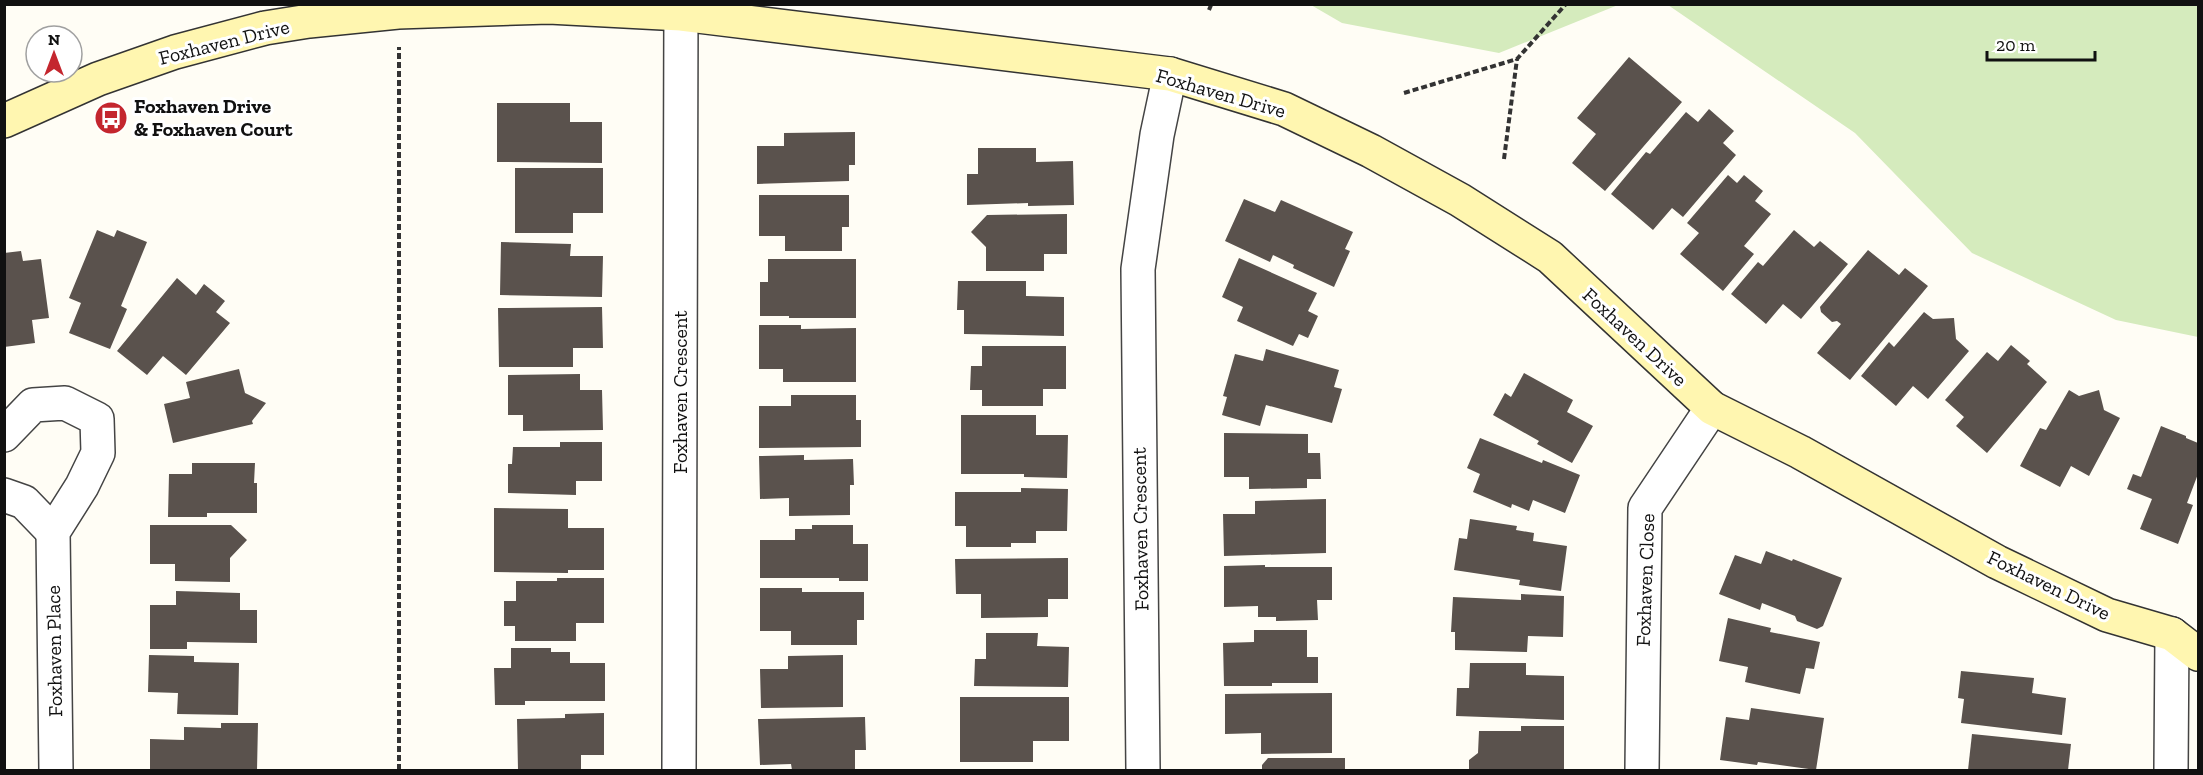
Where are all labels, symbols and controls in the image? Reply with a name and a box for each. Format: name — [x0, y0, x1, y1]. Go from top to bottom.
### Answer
street label: Foxhaven Drive — [156, 14, 292, 70]
north arrow — [24, 24, 84, 84]
scale bar — [1987, 24, 2095, 62]
text: N — [48, 30, 60, 49]
text: 20 m — [1996, 34, 2036, 56]
street label: Foxhaven Drive — [1153, 63, 1289, 123]
place label: Foxhaven Drive & Foxhaven Court — [134, 94, 293, 141]
bus stop icon: Foxhaven Drive & Foxhaven Court — [93, 100, 129, 136]
street label: Foxhaven Drive — [1578, 283, 1692, 391]
street label: Foxhaven Crescent — [668, 310, 692, 474]
street label: Foxhaven Crescent — [1127, 446, 1153, 611]
street label: Foxhaven Close — [1631, 513, 1659, 647]
street label: Foxhaven Drive — [1984, 545, 2114, 625]
street label: Foxhaven Place — [41, 585, 67, 717]

